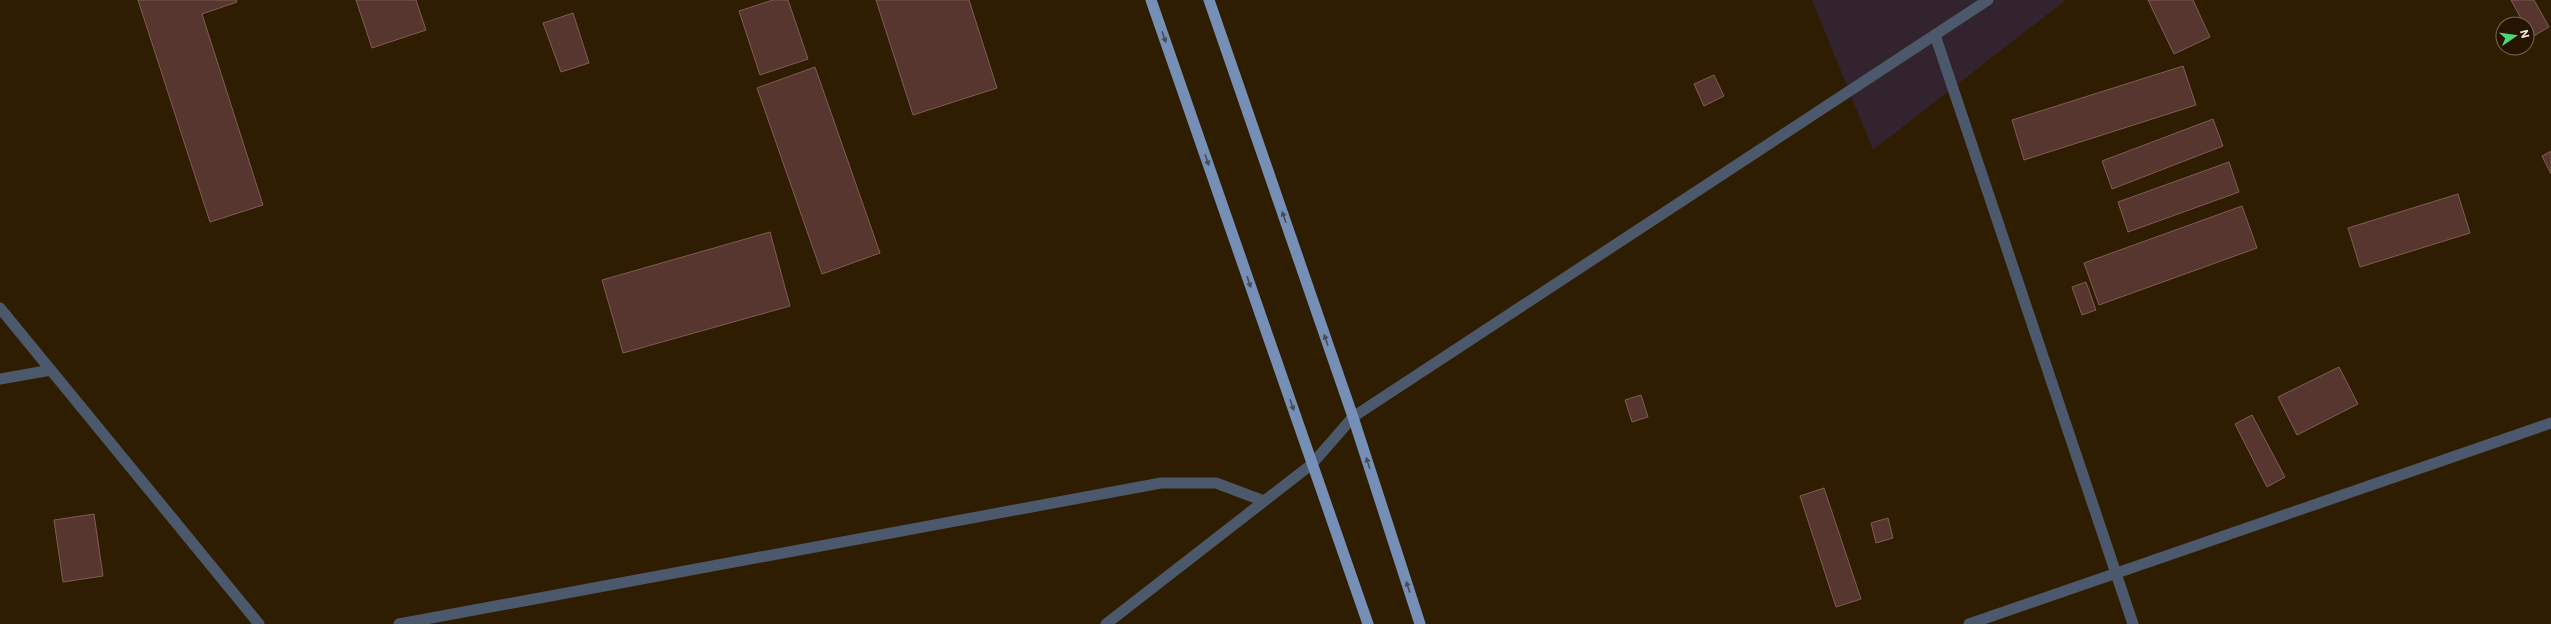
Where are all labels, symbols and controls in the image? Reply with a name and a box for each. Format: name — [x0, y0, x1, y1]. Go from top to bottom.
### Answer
north arrow — [2495, 16, 2535, 56]
text: N — [2518, 28, 2532, 39]
one-way arrow — [1161, 31, 1167, 43]
one-way arrow — [1204, 154, 1210, 166]
one-way arrow — [1280, 211, 1286, 223]
one-way arrow — [1247, 277, 1253, 289]
one-way arrow — [1323, 334, 1329, 346]
one-way arrow — [1289, 400, 1295, 412]
one-way arrow — [1364, 457, 1370, 469]
one-way arrow — [1404, 581, 1410, 593]

